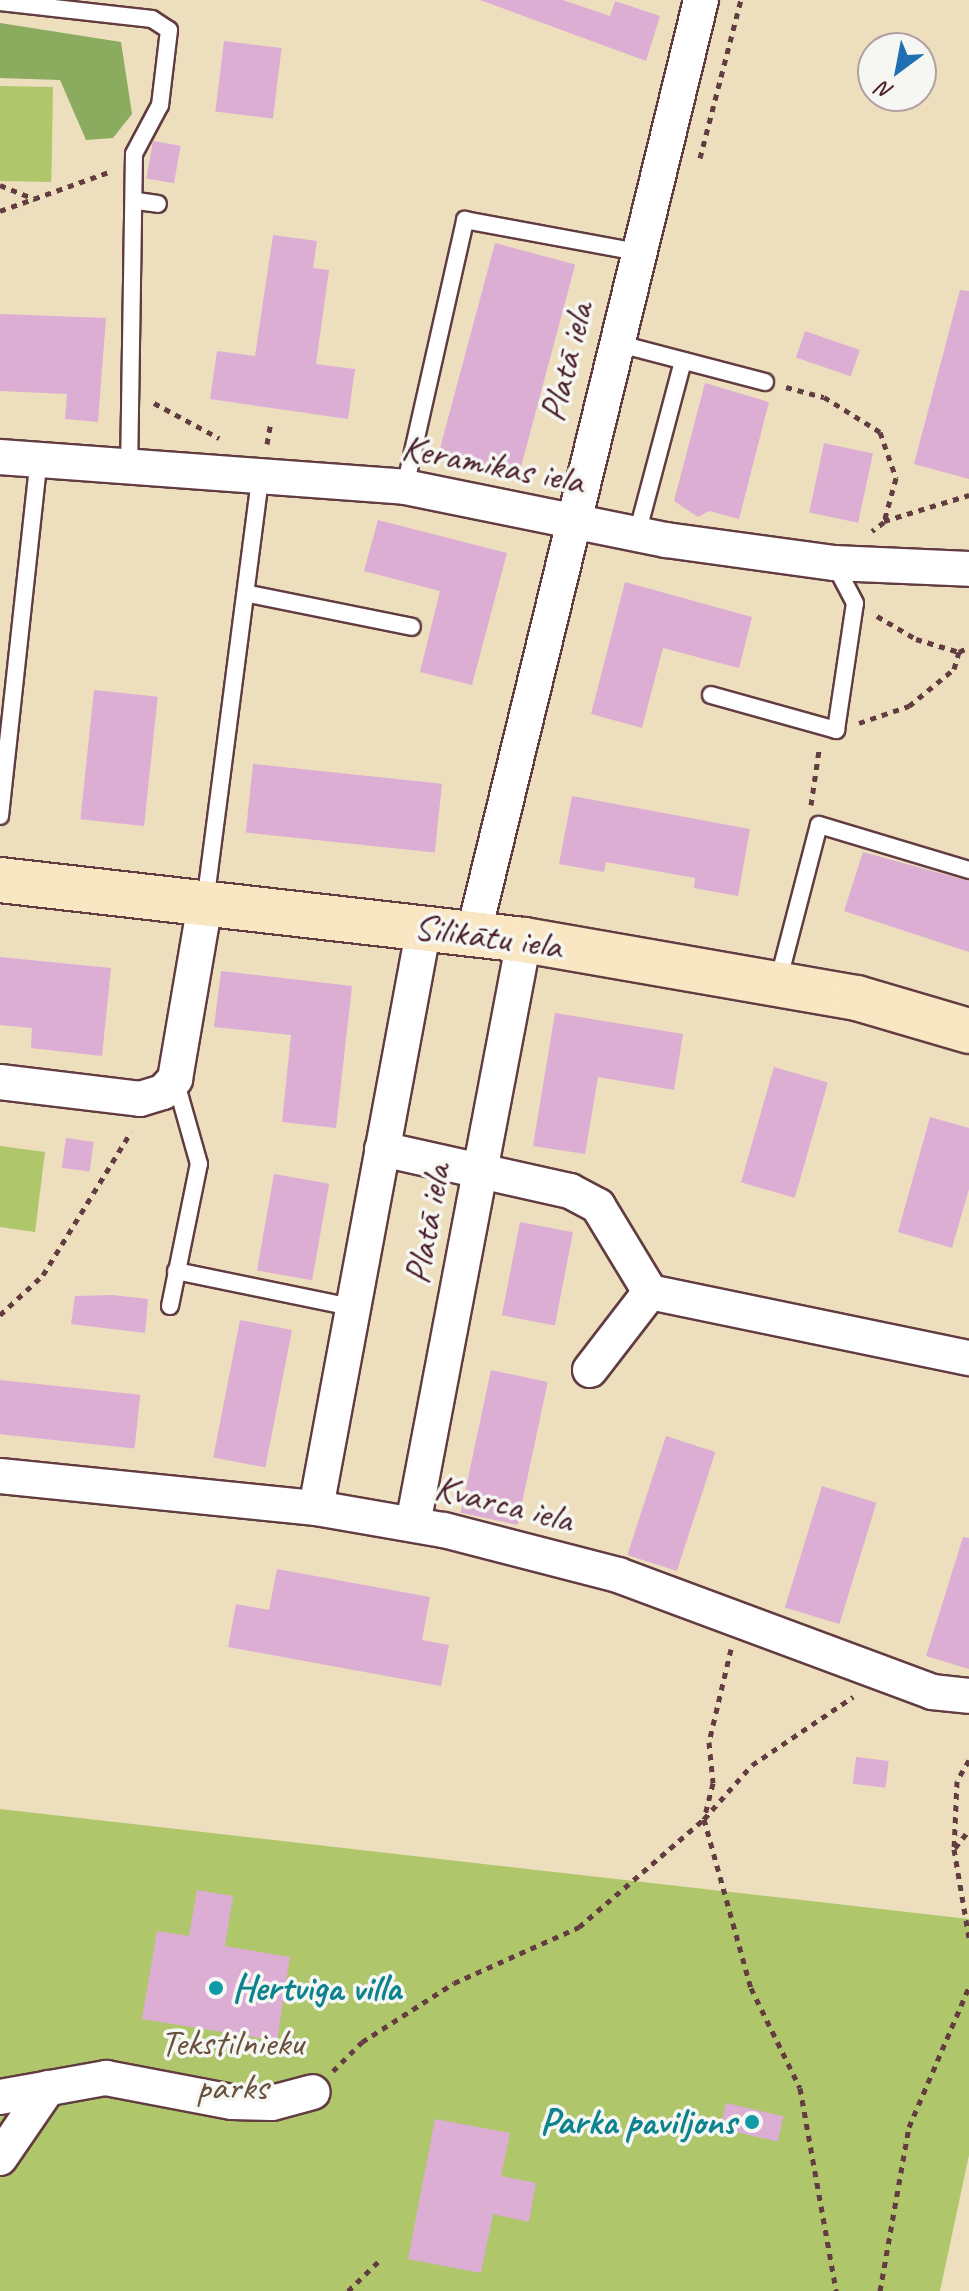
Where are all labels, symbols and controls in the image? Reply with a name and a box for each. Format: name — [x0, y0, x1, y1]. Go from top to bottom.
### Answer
north arrow — [857, 32, 937, 112]
text: N — [872, 75, 899, 106]
street label: Platā iela — [529, 298, 603, 426]
street label: Keramikas iela — [399, 424, 587, 504]
street label: Silikātu iela — [412, 903, 564, 969]
street label: Platā iela — [394, 1161, 460, 1287]
street label: Kvarca iela — [430, 1464, 578, 1542]
place label: Hertviga villa — [232, 1965, 401, 2011]
marker: Hertviga villa — [207, 1979, 225, 1997]
park label: Tekstilnieku parks — [160, 2020, 304, 2110]
place label: Parka paviljons — [539, 2099, 736, 2145]
marker: Parka paviljons — [743, 2113, 761, 2131]

